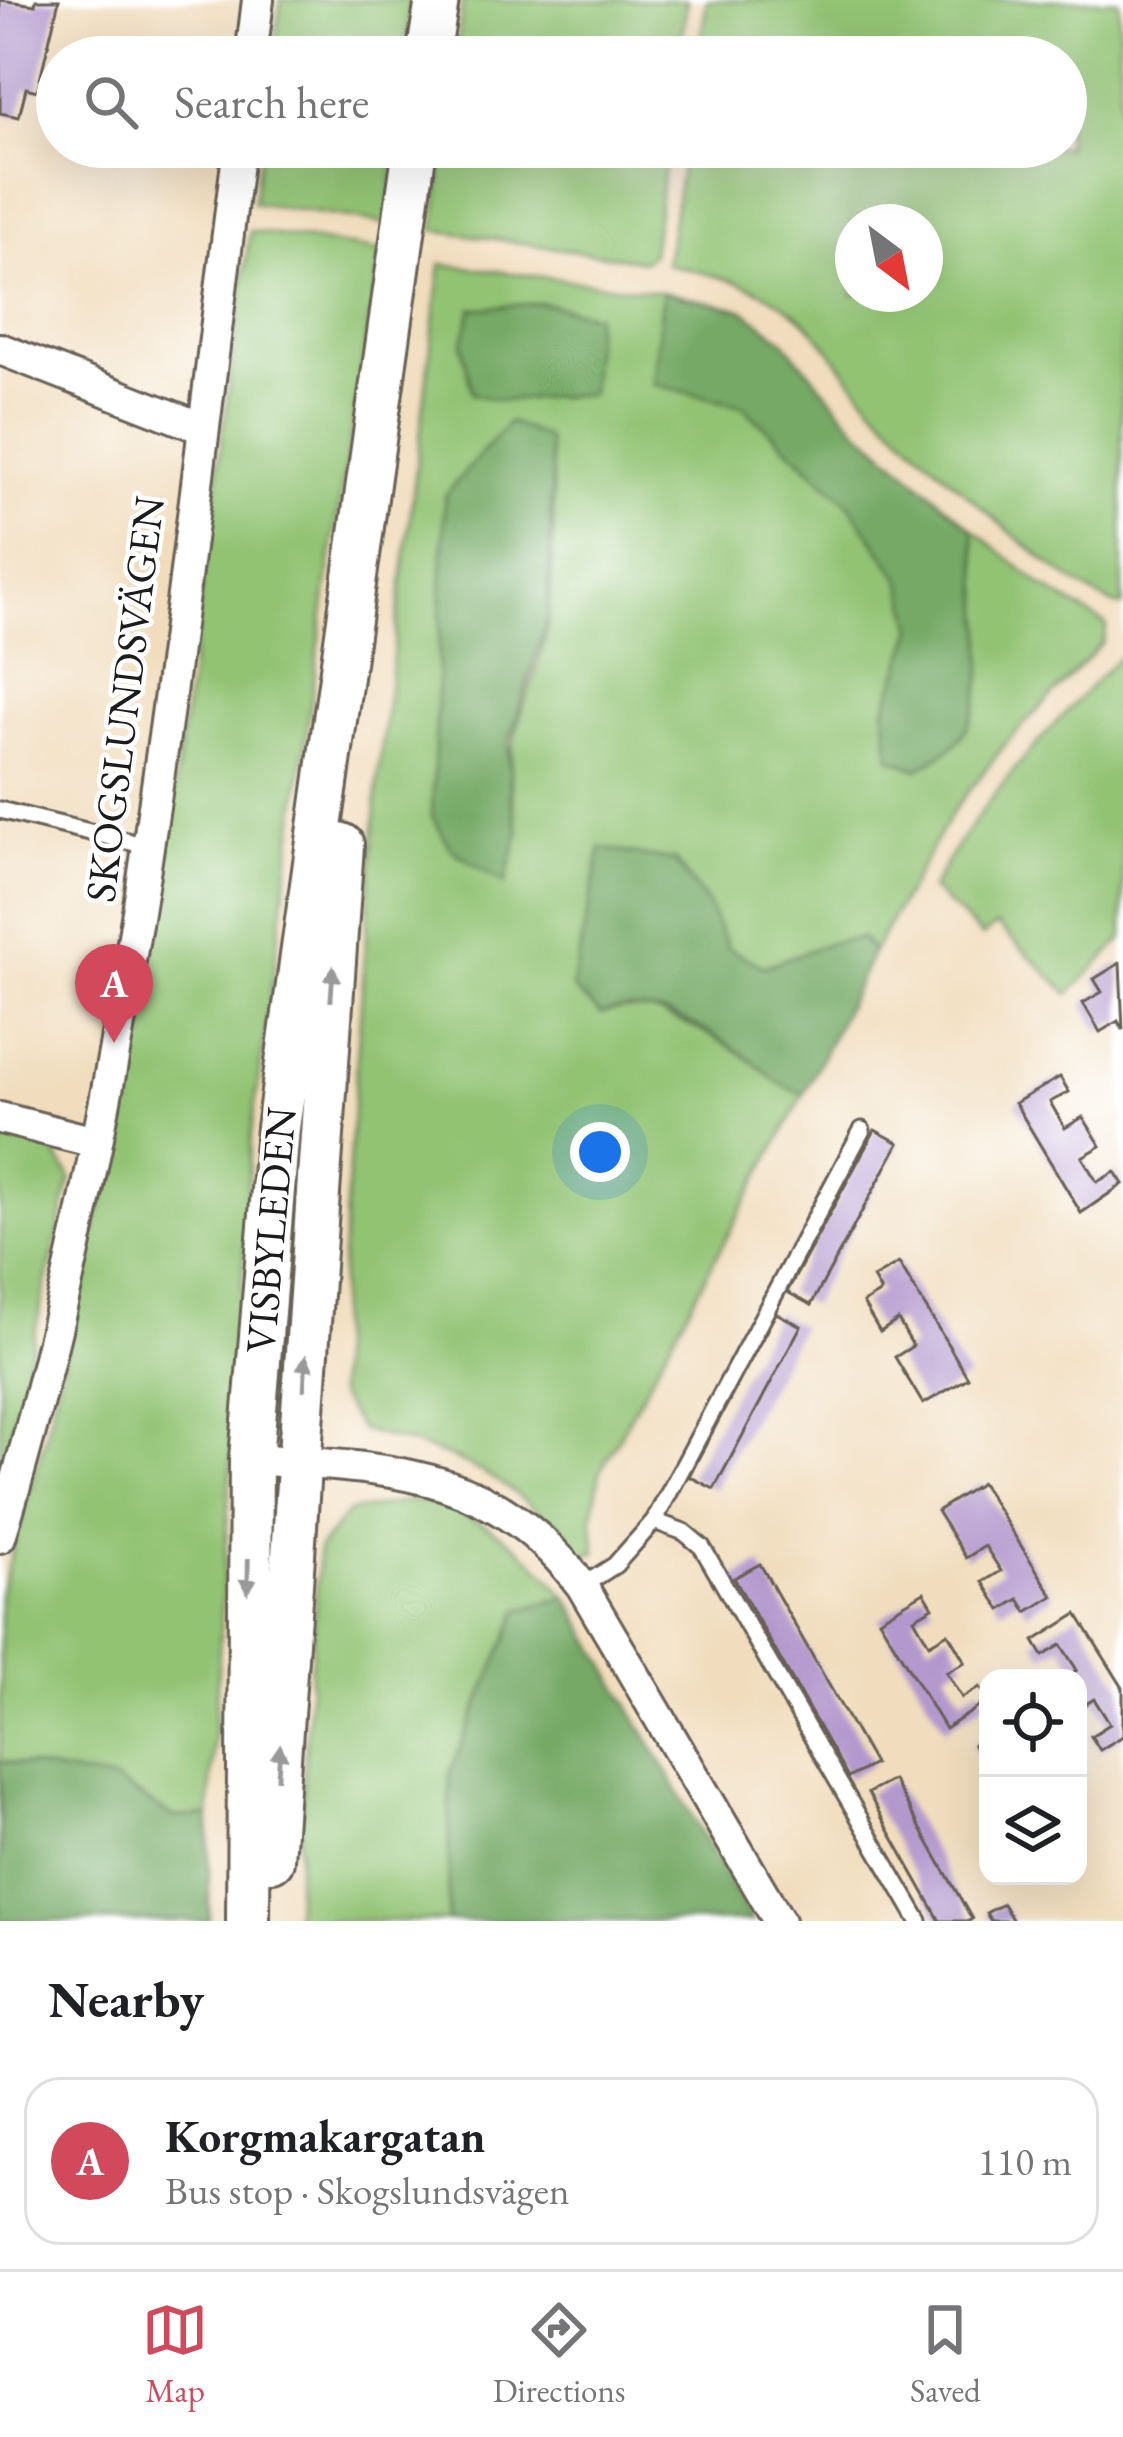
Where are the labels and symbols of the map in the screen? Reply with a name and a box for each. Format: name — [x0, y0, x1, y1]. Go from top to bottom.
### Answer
north arrow — [835, 204, 943, 312]
street label: SKOGSLUNDSVÄGEN — [72, 493, 177, 905]
pin: A — [75, 944, 153, 1043]
one-way arrow — [323, 965, 342, 1002]
street label: VISBYLEDEN — [232, 1105, 309, 1355]
your location — [570, 1122, 630, 1182]
one-way arrow — [296, 1353, 315, 1391]
one-way arrow — [238, 1558, 257, 1596]
one-way arrow — [270, 1743, 289, 1780]

